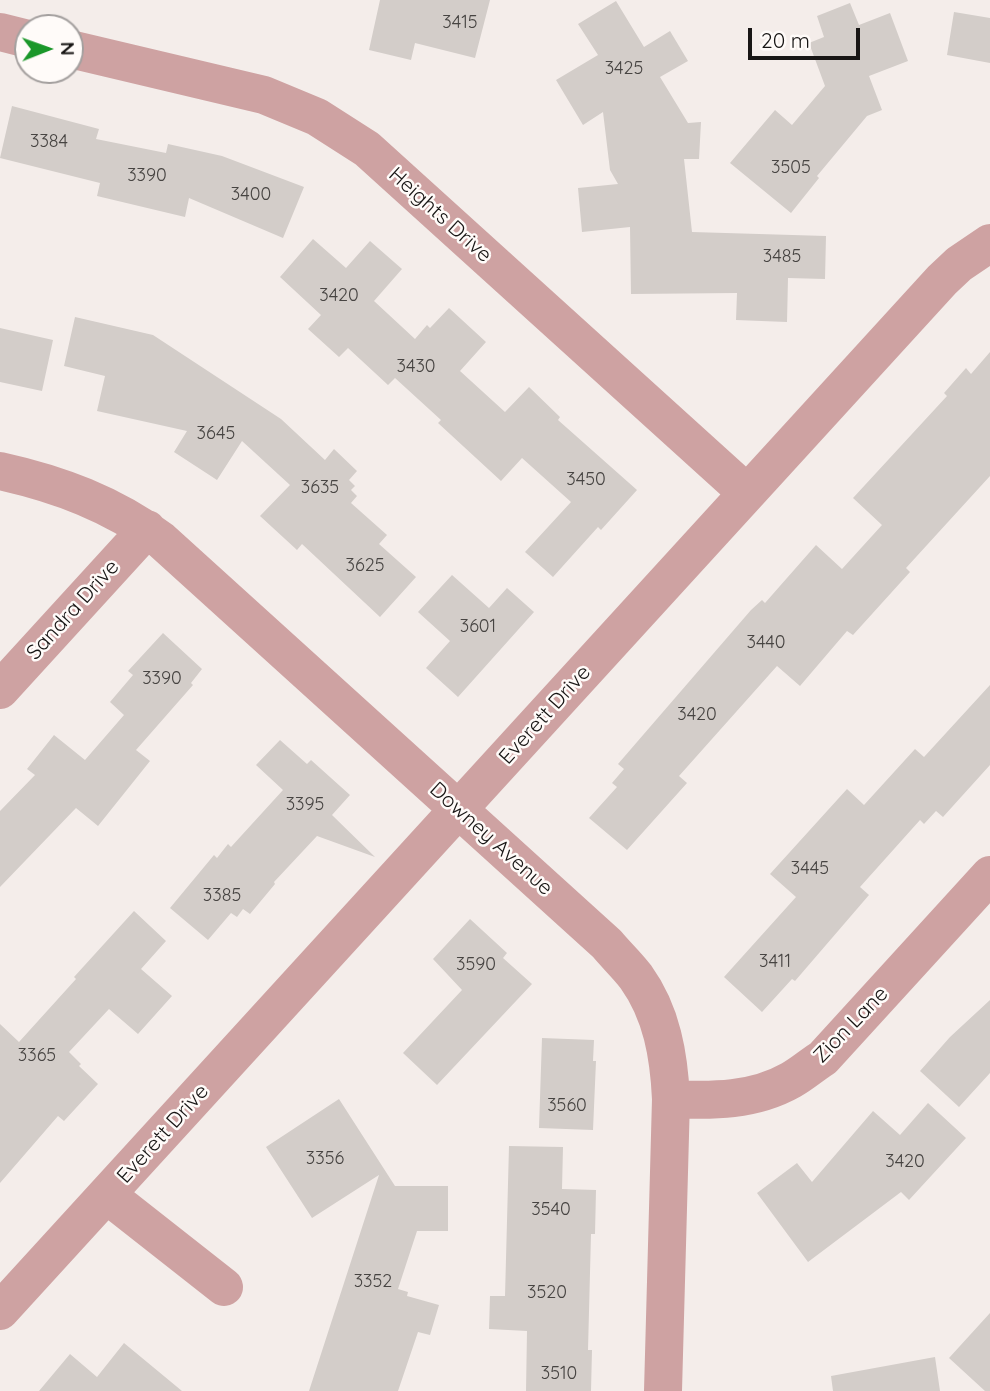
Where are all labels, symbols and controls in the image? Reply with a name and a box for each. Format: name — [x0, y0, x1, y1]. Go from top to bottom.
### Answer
house number: 3415 — [442, 12, 478, 34]
north arrow — [14, 14, 84, 84]
scale bar — [752, 14, 864, 58]
text: 20 m — [761, 27, 810, 53]
text: N — [56, 41, 80, 56]
house number: 3425 — [605, 58, 643, 80]
house number: 3384 — [30, 131, 68, 153]
house number: 3505 — [771, 157, 811, 179]
street label: Heights Drive — [383, 162, 497, 268]
house number: 3390 — [127, 165, 167, 187]
house number: 3400 — [231, 184, 271, 206]
house number: 3485 — [763, 246, 801, 268]
house number: 3420 — [319, 285, 359, 307]
house number: 3430 — [396, 356, 436, 378]
house number: 3645 — [197, 423, 235, 445]
house number: 3450 — [566, 469, 606, 491]
house number: 3635 — [301, 477, 339, 499]
street label: Sandra Drive — [21, 555, 125, 665]
house number: 3625 — [346, 555, 384, 577]
house number: 3601 — [460, 616, 496, 638]
house number: 3440 — [746, 632, 786, 654]
street label: Everett Drive — [494, 660, 596, 770]
house number: 3390 — [142, 668, 182, 690]
house number: 3420 — [677, 704, 717, 726]
street label: Downey Avenue — [424, 777, 558, 901]
house number: 3395 — [286, 794, 324, 816]
house number: 3445 — [791, 858, 829, 880]
house number: 3385 — [203, 885, 241, 907]
house number: 3411 — [759, 951, 791, 973]
house number: 3590 — [456, 954, 496, 976]
street label: Zion Lane — [808, 982, 894, 1068]
house number: 3365 — [18, 1045, 56, 1067]
street label: Everett Drive — [112, 1079, 214, 1189]
house number: 3560 — [547, 1095, 587, 1117]
house number: 3356 — [306, 1148, 344, 1170]
house number: 3420 — [885, 1151, 925, 1173]
house number: 3540 — [531, 1199, 571, 1221]
house number: 3352 — [354, 1271, 392, 1293]
house number: 3520 — [527, 1282, 567, 1304]
house number: 3510 — [541, 1363, 577, 1385]

